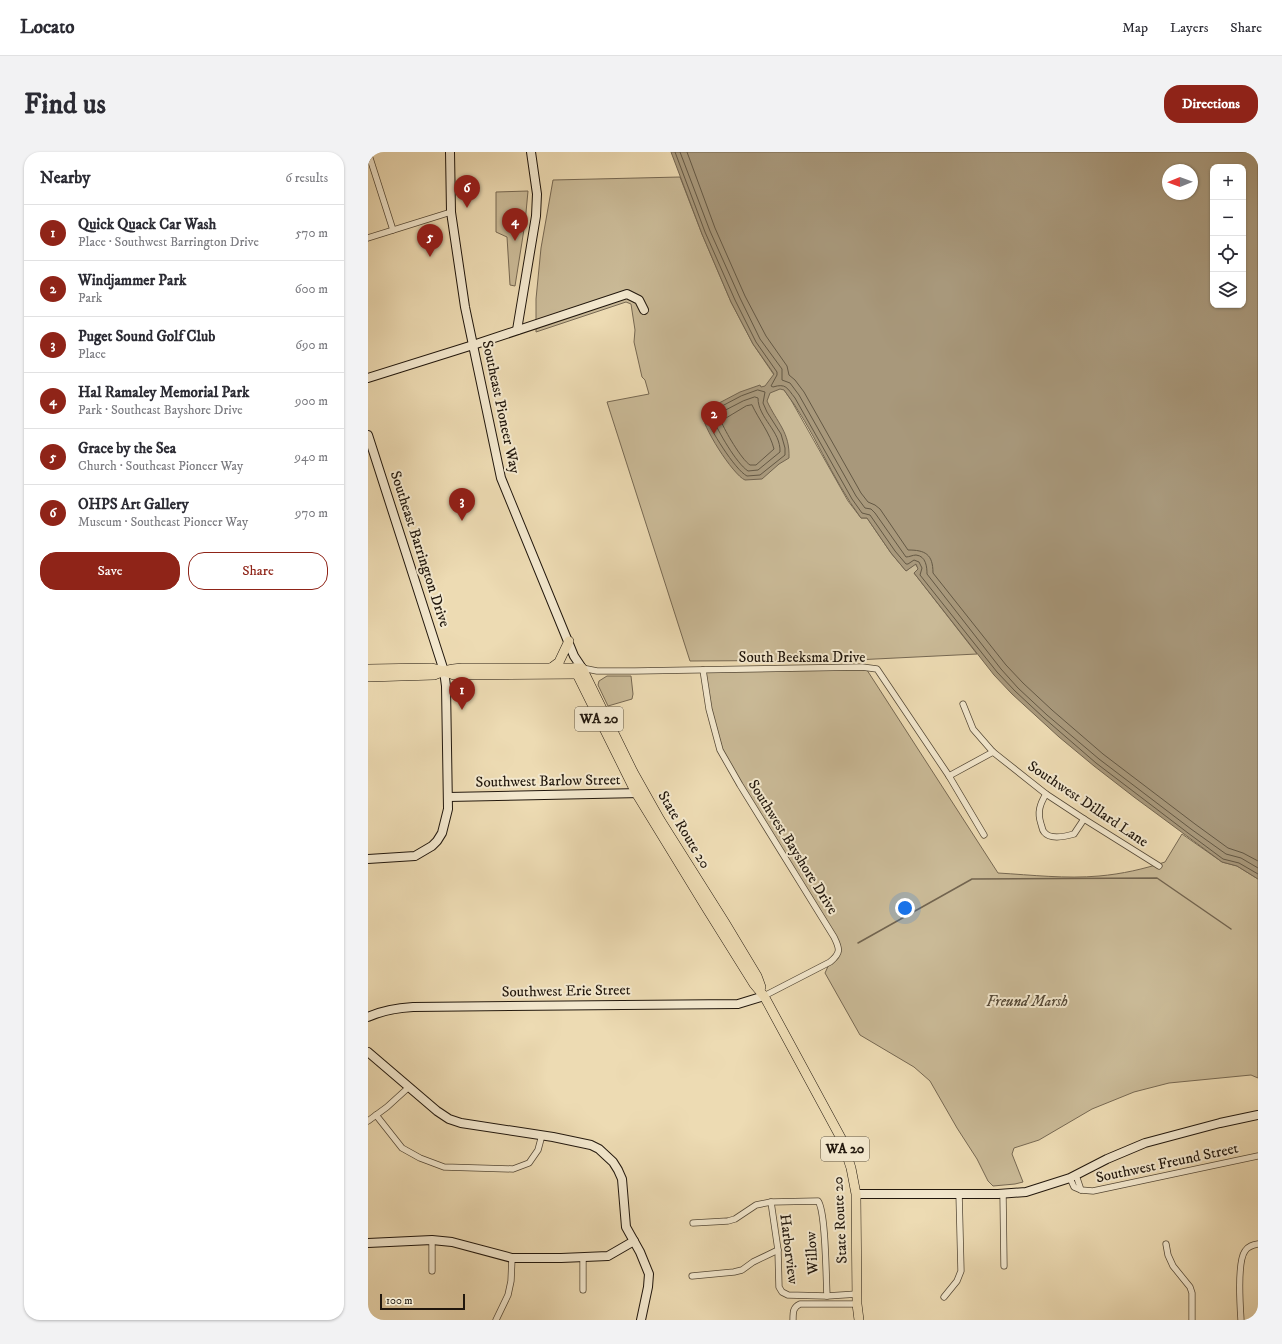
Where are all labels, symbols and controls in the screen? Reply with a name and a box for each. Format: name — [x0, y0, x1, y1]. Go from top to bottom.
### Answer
text: Locato — [20, 16, 75, 39]
text: Map — [1122, 19, 1148, 37]
text: Layers — [1170, 19, 1208, 37]
text: Share — [1230, 19, 1262, 37]
button: Directions — [1164, 85, 1258, 123]
text: Find us — [24, 87, 106, 122]
north arrow — [1162, 164, 1198, 200]
map controls — [1210, 164, 1246, 308]
button: + — [1210, 164, 1246, 200]
text: Nearby — [40, 167, 90, 189]
text: 6 results — [285, 170, 328, 186]
pin: 6 — [454, 175, 480, 208]
button: − — [1210, 200, 1246, 236]
pin: 4 — [502, 208, 528, 241]
text: Quick Quack Car Wash — [78, 215, 216, 234]
pin: 5 — [417, 224, 443, 257]
text: 1 — [51, 225, 55, 241]
text: 570 m — [295, 225, 328, 241]
text: Place · Southwest Barrington Drive — [78, 234, 259, 250]
button: locate — [1210, 236, 1246, 272]
text: Windjammer Park — [78, 271, 186, 290]
button: layers — [1210, 272, 1246, 308]
text: 2 — [50, 281, 56, 297]
text: 600 m — [295, 281, 328, 297]
text: Park — [78, 290, 102, 306]
text: Puget Sound Golf Club — [78, 327, 215, 346]
text: 3 — [51, 337, 55, 353]
text: 690 m — [295, 337, 328, 353]
street label: Southeast Pioneer Way — [478, 339, 525, 476]
text: Place — [78, 346, 106, 362]
text: Hal Ramaley Memorial Park — [78, 383, 249, 402]
text: 4 — [49, 393, 57, 409]
text: 900 m — [295, 393, 328, 409]
pin: 2 — [701, 401, 727, 434]
text: Park · Southeast Bayshore Drive — [78, 402, 243, 418]
text: Grace by the Sea — [78, 439, 176, 458]
text: 5 — [50, 449, 56, 465]
text: 940 m — [294, 449, 328, 465]
text: Church · Southeast Pioneer Way — [78, 458, 243, 474]
street label: Southeast Barrington Drive — [386, 468, 454, 630]
pin: 3 — [449, 488, 475, 521]
text: OHPS Art Gallery — [78, 495, 189, 514]
text: 6 — [50, 505, 56, 521]
text: 970 m — [295, 505, 328, 521]
text: Museum · Southeast Pioneer Way — [78, 514, 248, 530]
button: Save — [40, 552, 180, 590]
button: Share — [188, 552, 328, 590]
street label: South Beeksma Drive — [739, 648, 865, 667]
pin: 1 — [449, 677, 475, 710]
road number: WA 20 — [575, 707, 623, 731]
street label: Southwest Dillard Lane — [1024, 757, 1152, 851]
street label: Southwest Barlow Street — [475, 770, 621, 792]
street label: Southwest Bayshore Drive — [744, 776, 842, 918]
street label: State Route 20 — [653, 788, 715, 872]
your location — [895, 898, 915, 918]
street label: Southwest Erie Street — [501, 980, 631, 1002]
park label: Freund Marsh — [986, 992, 1068, 1011]
road number: WA 20 — [821, 1137, 869, 1161]
street label: Southwest Freund Street — [1094, 1139, 1240, 1187]
street label: State Route 20 — [828, 1176, 852, 1264]
street label: Harborview — [775, 1213, 803, 1286]
street label: Willow — [801, 1230, 823, 1276]
scale bar — [380, 1292, 465, 1311]
text: 100 m — [386, 1294, 412, 1308]

